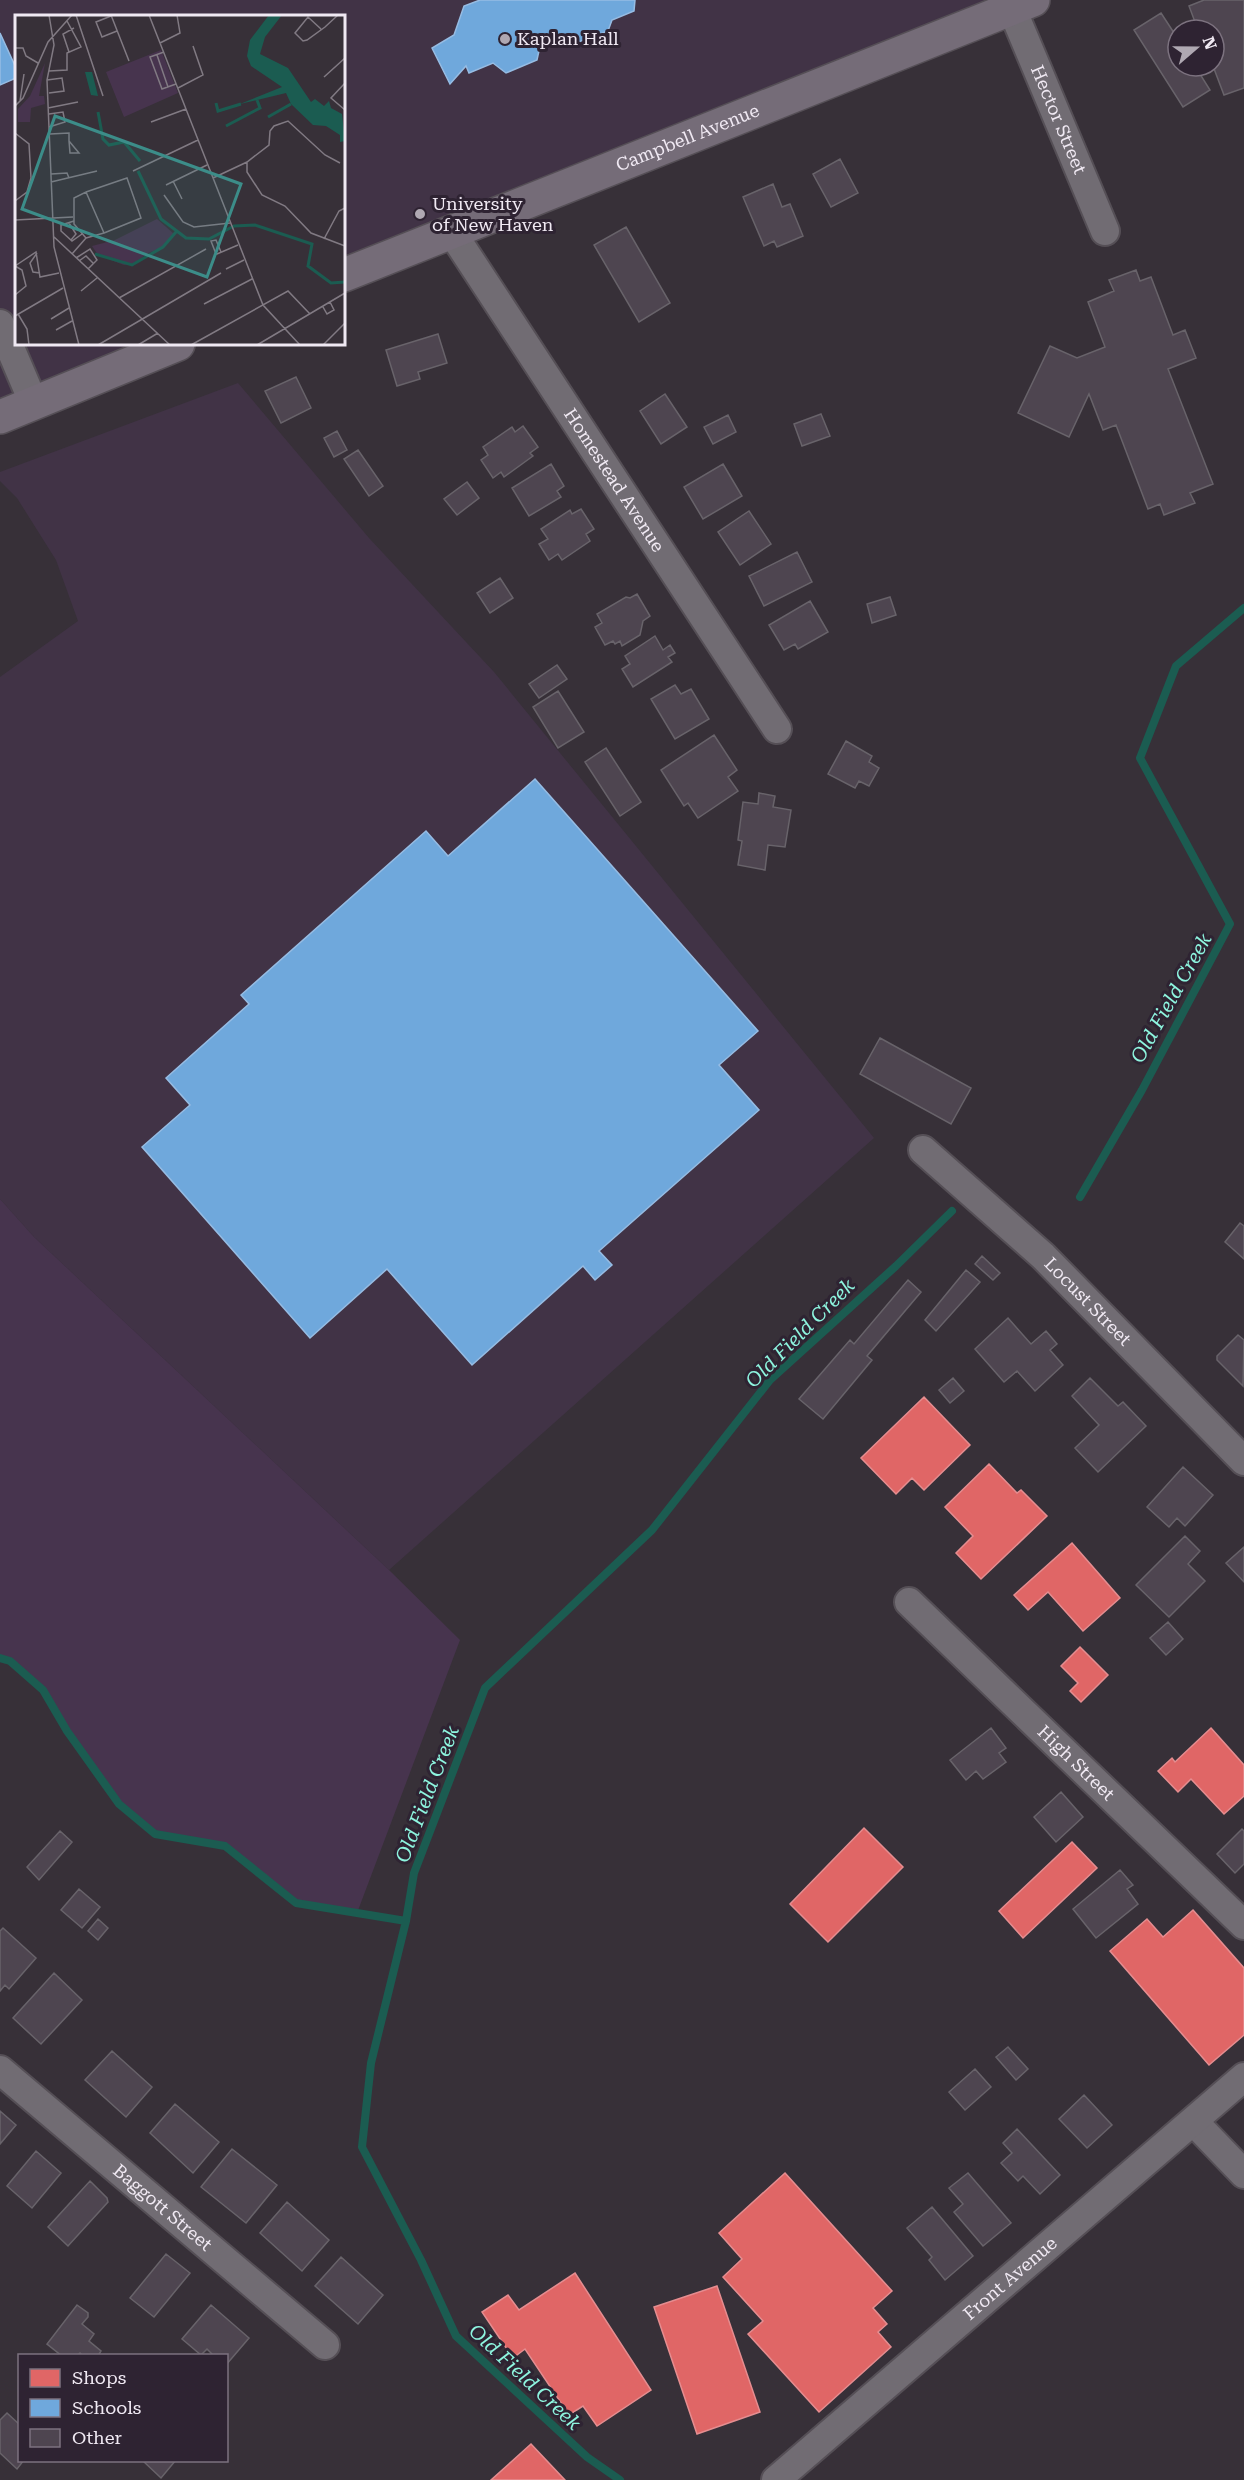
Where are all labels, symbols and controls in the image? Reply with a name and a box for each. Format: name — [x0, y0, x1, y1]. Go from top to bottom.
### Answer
inset map — [15, 15, 345, 345]
north arrow — [1166, 18, 1226, 78]
place label: Kaplan Hall — [517, 28, 619, 49]
marker: Kaplan Hall — [498, 32, 512, 46]
text: N — [1199, 34, 1221, 52]
street label: Hector Street — [1027, 62, 1091, 177]
street label: Campbell Avenue — [613, 99, 762, 175]
place label: University of New Haven — [432, 193, 554, 235]
marker: University of New Haven — [413, 207, 427, 221]
street label: Homestead Avenue — [560, 404, 669, 556]
water label: Old Field Creek — [1125, 929, 1217, 1067]
street label: Locust Street — [1040, 1253, 1136, 1350]
water label: Old Field Creek — [740, 1273, 860, 1393]
street label: High Street — [1033, 1721, 1119, 1805]
water label: Old Field Creek — [390, 1722, 464, 1866]
street label: Baggott Street — [109, 2160, 217, 2255]
street label: Front Avenue — [959, 2232, 1061, 2324]
water label: Old Field Creek — [464, 2319, 586, 2435]
legend — [18, 2354, 228, 2462]
text: Shops — [72, 2367, 126, 2388]
text: Schools — [72, 2397, 141, 2418]
text: Other — [72, 2427, 122, 2448]

